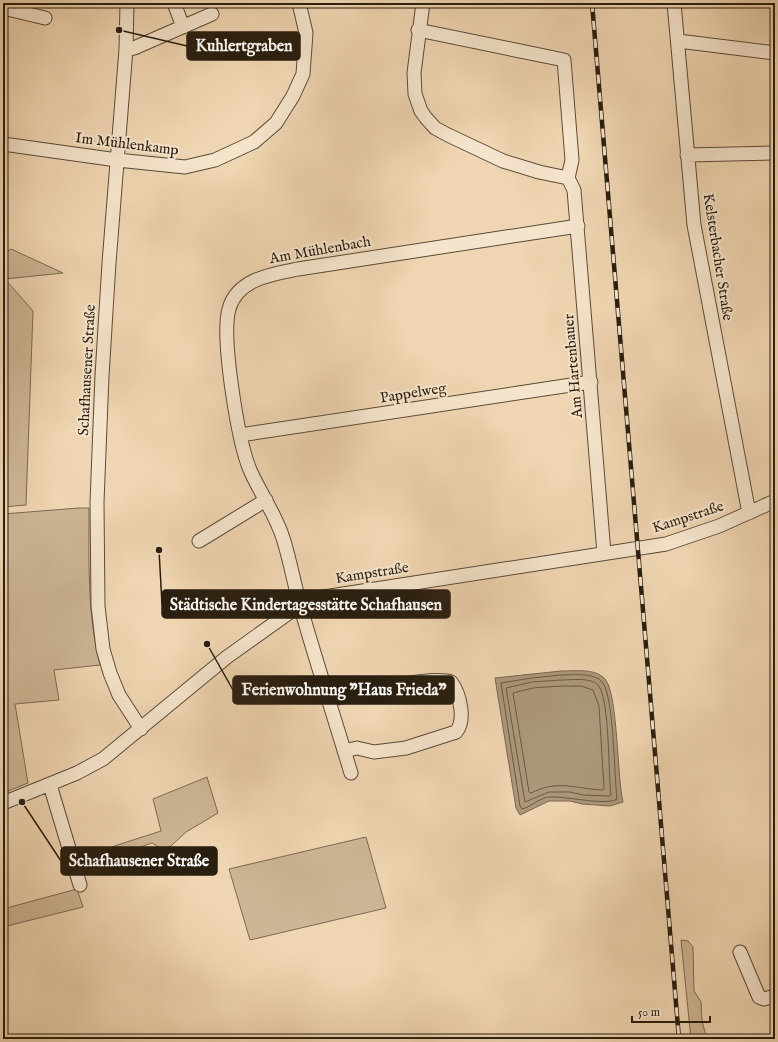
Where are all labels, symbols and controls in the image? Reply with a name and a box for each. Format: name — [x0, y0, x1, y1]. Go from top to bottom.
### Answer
callout: Kuhlertgraben — [187, 32, 300, 60]
text: Kuhlertgraben — [195, 37, 293, 57]
street label: Im Mühlenkamp — [74, 128, 180, 160]
street label: Kelsterbacher Straße — [699, 192, 737, 322]
street label: Am Mühlenbach — [267, 232, 372, 268]
street label: Schafhausener Straße — [74, 304, 100, 436]
street label: Am Hartenbauer — [559, 313, 587, 420]
street label: Pappelweg — [379, 378, 448, 408]
street label: Kampstraße — [650, 496, 726, 537]
street label: Kampstraße — [334, 558, 410, 588]
callout: Städtische Kindertagesstätte Schafhausen — [162, 590, 450, 618]
text: Städtische Kindertagesstätte Schafhausen — [170, 596, 443, 616]
callout: Ferienwohnung "Haus Frieda" — [233, 676, 454, 704]
text: Ferienwohnung "Haus Frieda" — [242, 681, 446, 701]
callout: Schafhausener Straße — [61, 847, 217, 875]
text: Schafhausener Straße — [69, 852, 210, 872]
scale bar — [632, 998, 710, 1024]
text: 50 m — [638, 1005, 660, 1020]

